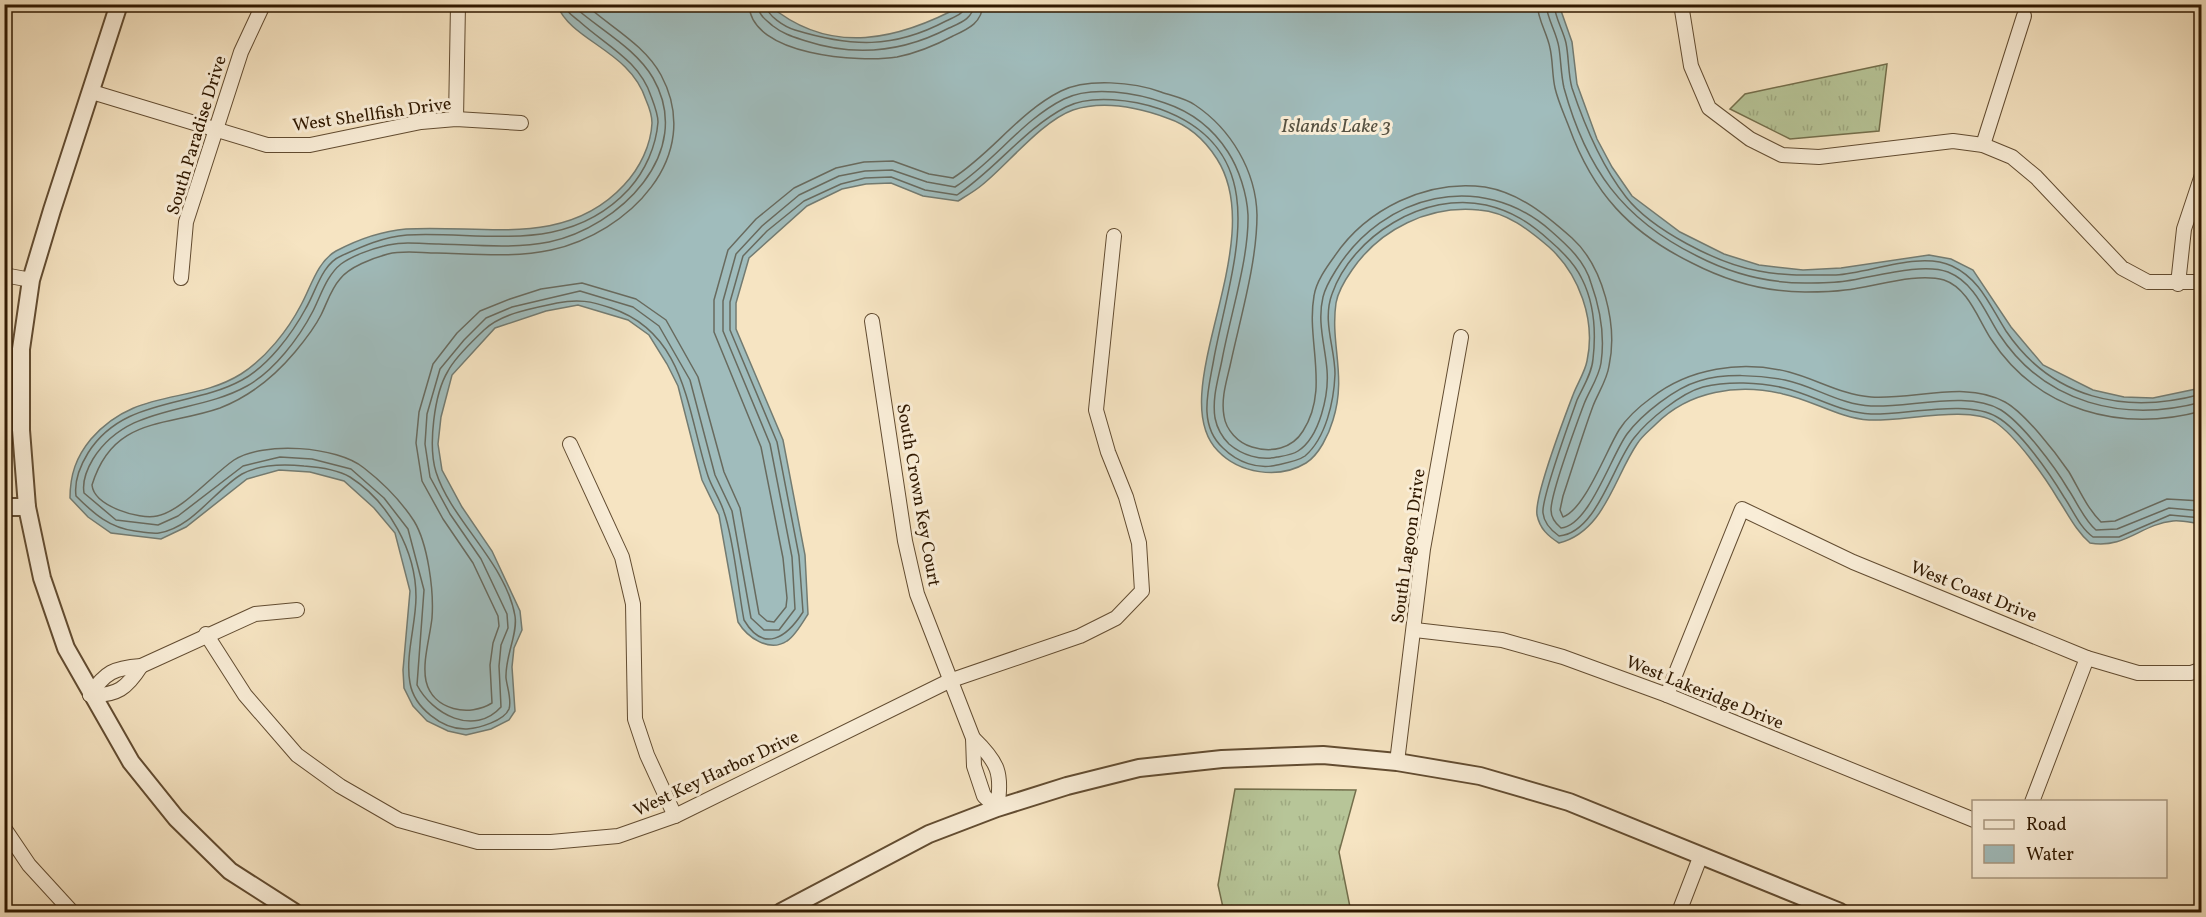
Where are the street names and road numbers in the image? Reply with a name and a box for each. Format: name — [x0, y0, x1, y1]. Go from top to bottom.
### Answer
street label: South Paradise Drive — [161, 53, 234, 218]
street label: West Shellfish Drive — [291, 92, 453, 139]
street label: South Crown Key Court — [889, 402, 946, 589]
street label: South Lagoon Drive — [1386, 467, 1433, 625]
street label: West Coast Drive — [1906, 556, 2041, 629]
street label: West Lakeridge Drive — [1622, 650, 1787, 737]
street label: West Key Harbor Drive — [630, 725, 803, 824]

